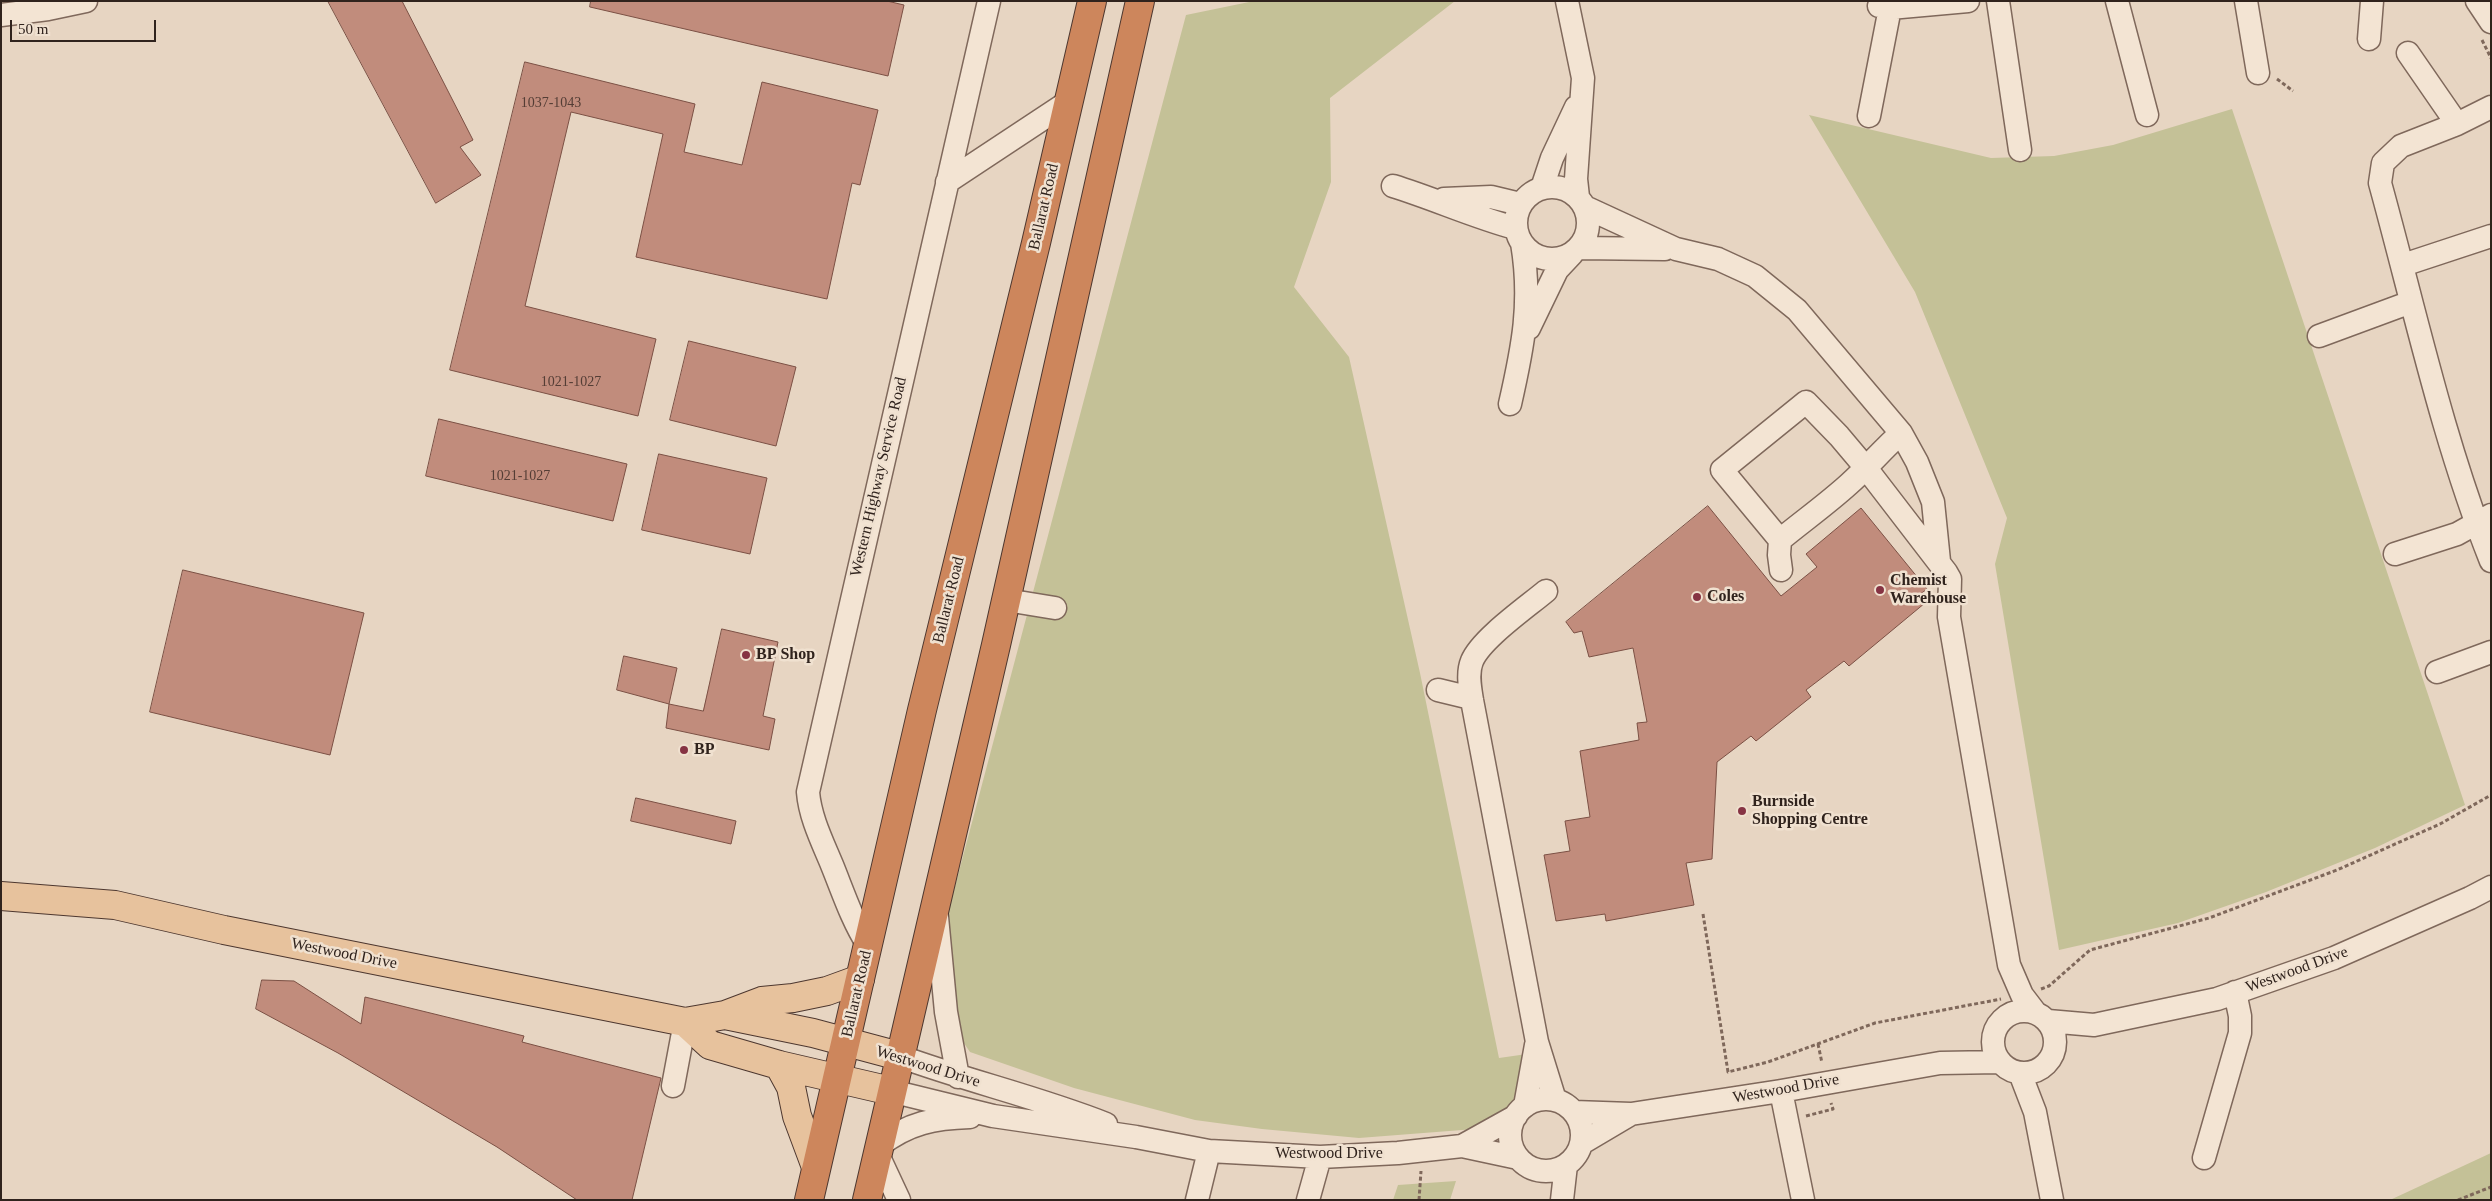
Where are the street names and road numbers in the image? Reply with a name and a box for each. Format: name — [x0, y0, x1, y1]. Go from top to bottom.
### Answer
street label: Ballarat Road — [1025, 162, 1063, 252]
street label: Western Highway Service Road — [847, 375, 911, 579]
street label: Ballarat Road — [929, 555, 969, 645]
street label: Westwood Drive — [289, 934, 399, 974]
street label: Westwood Drive — [2243, 943, 2351, 997]
street label: Ballarat Road — [838, 949, 876, 1039]
street label: Westwood Drive — [874, 1042, 982, 1092]
street label: Westwood Drive — [1731, 1070, 1841, 1108]
street label: Westwood Drive — [1275, 1144, 1383, 1164]

